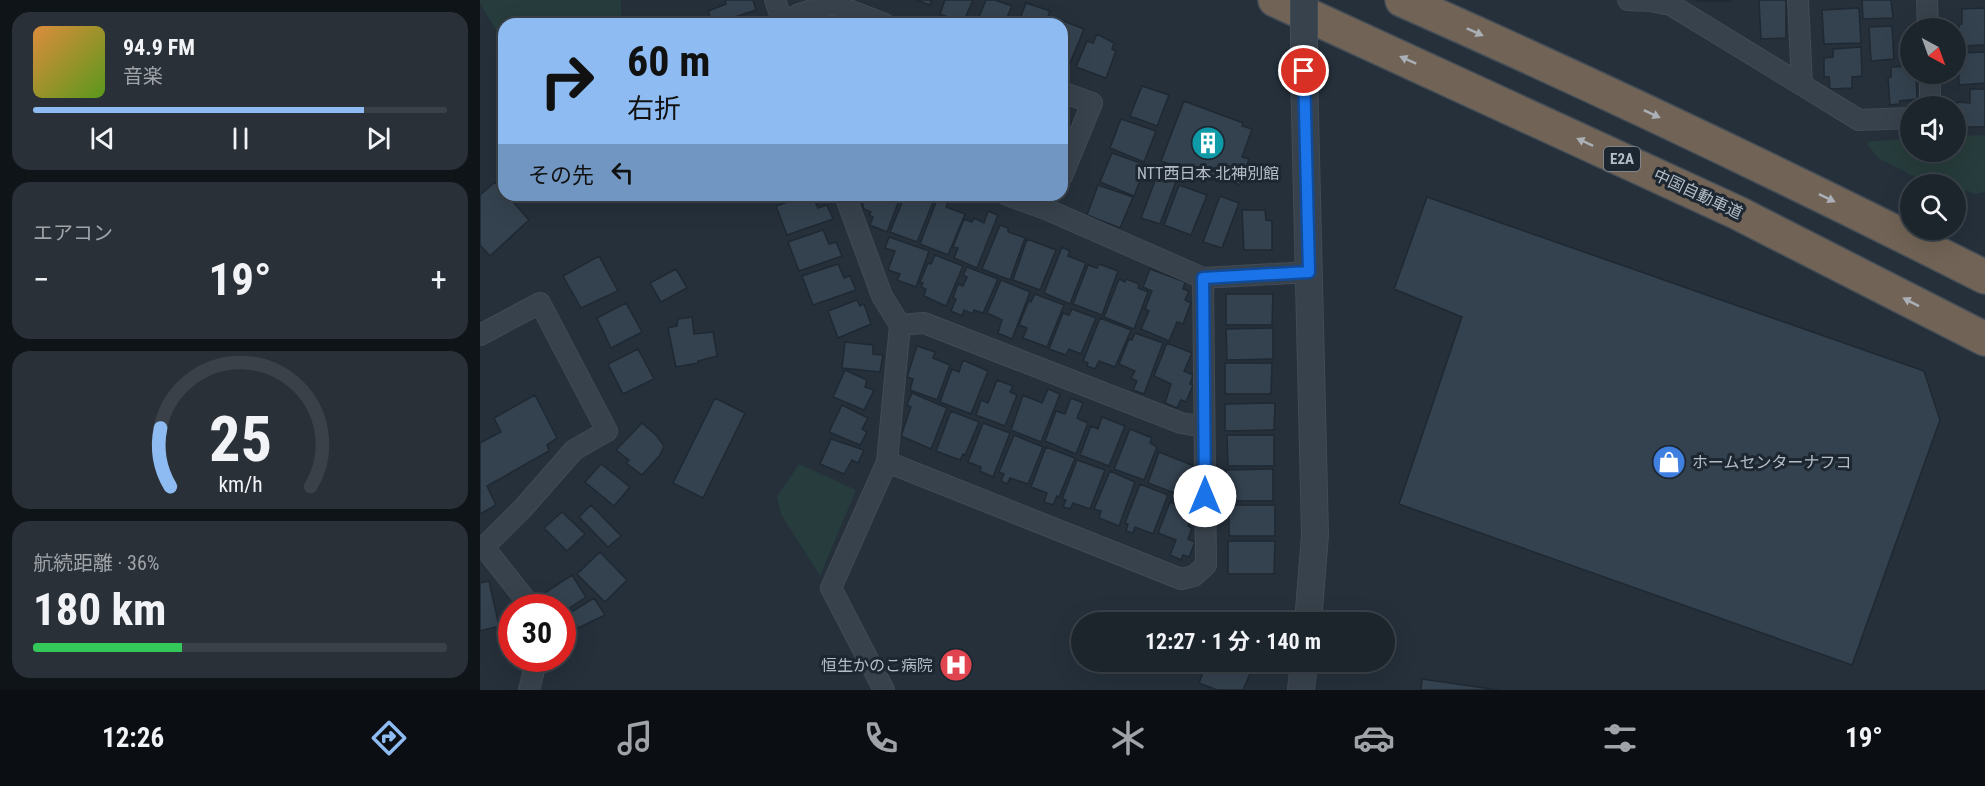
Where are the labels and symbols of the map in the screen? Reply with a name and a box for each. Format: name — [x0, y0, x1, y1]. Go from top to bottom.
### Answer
north arrow — [1900, 18, 1966, 84]
one-way arrow — [1466, 27, 1484, 37]
pin — [1278, 45, 1329, 96]
one-way arrow — [1399, 56, 1416, 65]
one-way arrow — [1643, 110, 1660, 119]
building icon: NTT西日本 北神別館 — [1190, 125, 1226, 161]
one-way arrow — [1577, 137, 1594, 146]
road number: E2A — [1604, 147, 1640, 171]
place label: NTT西日本 北神別館 — [1137, 164, 1279, 183]
street label: 中国自動車道 — [1650, 165, 1746, 223]
one-way arrow — [1819, 194, 1836, 203]
one-way arrow — [1902, 297, 1920, 307]
shop icon: ホームセンターナフコ — [1651, 444, 1687, 480]
place label: ホームセンターナフコ — [1692, 453, 1852, 472]
position arrow — [1173, 464, 1237, 528]
speed limit sign: 30 — [498, 594, 576, 672]
hospital icon: 恒生かのこ病院 — [938, 647, 974, 683]
place label: 恒生かのこ病院 — [821, 656, 933, 675]

